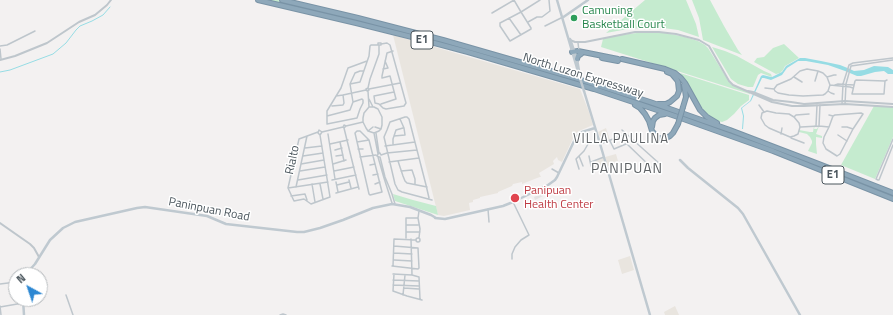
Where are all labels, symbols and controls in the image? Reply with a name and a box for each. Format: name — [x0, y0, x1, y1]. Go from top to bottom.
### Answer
place label: Camuning Basketball Court — [582, 4, 665, 32]
marker: Camuning Basketball Court — [569, 13, 579, 23]
road number: E1 — [411, 31, 433, 49]
street label: North Luzon Expressway — [521, 51, 645, 101]
district label: VILLA PAULINA — [573, 132, 669, 148]
street label: Rialto — [283, 144, 303, 176]
district label: PANIPUAN — [591, 162, 663, 178]
road number: E1 — [822, 166, 844, 184]
place label: Panipuan Health Center — [524, 184, 593, 212]
marker: Panipuan Health Center — [509, 192, 521, 204]
street label: Paninpuan Road — [167, 195, 251, 225]
north arrow — [8, 267, 48, 307]
text: N — [13, 270, 29, 287]

